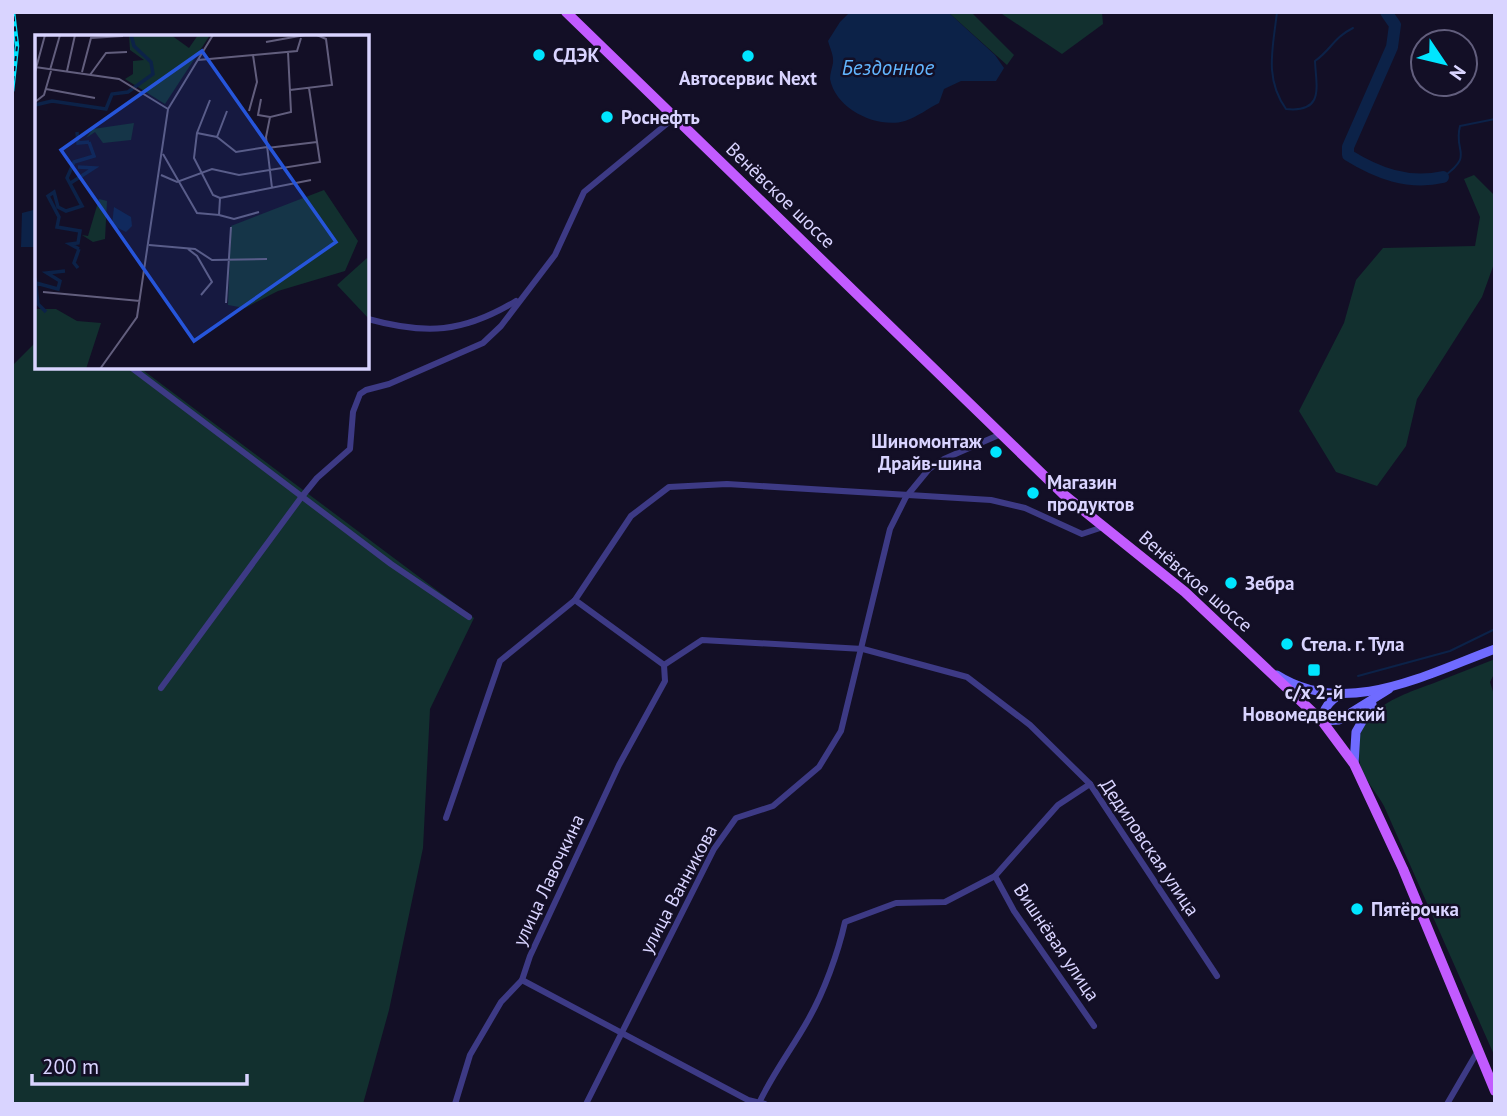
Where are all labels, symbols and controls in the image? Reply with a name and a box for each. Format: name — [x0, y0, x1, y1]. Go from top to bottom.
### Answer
north arrow — [1409, 28, 1479, 98]
inset map — [35, 35, 369, 369]
place label: СДЭК — [553, 43, 599, 67]
marker: СДЭК — [531, 47, 547, 63]
marker: Автосервис Next — [740, 48, 756, 64]
water label: Бездонное — [842, 54, 934, 81]
text: N — [1445, 61, 1471, 85]
place label: Автосервис Next — [679, 66, 817, 90]
place label: Роснефть — [621, 105, 700, 129]
marker: Роснефть — [599, 109, 615, 125]
street label: Венёвское шоссе — [721, 137, 841, 253]
place label: Шиномонтаж Драйв-шина — [871, 429, 983, 475]
marker: Шиномонтаж Драйв-шина — [988, 444, 1004, 460]
place label: Магазин продуктов — [1047, 470, 1134, 516]
marker: Магазин продуктов — [1025, 485, 1041, 501]
street label: Венёвское шоссе — [1134, 525, 1258, 637]
place label: Зебра — [1245, 571, 1295, 595]
marker: Зебра — [1223, 575, 1239, 591]
place label: Стела. г. Тула — [1301, 632, 1404, 656]
marker: Стела. г. Тула — [1279, 636, 1295, 652]
marker: с/х 2-й Новомедвенский — [1306, 662, 1322, 678]
place label: с/х 2-й Новомедвенский — [1243, 680, 1385, 726]
street label: Дедиловская улица — [1095, 774, 1205, 920]
street label: улица Лавочкина — [507, 810, 589, 950]
street label: улица Ванникова — [634, 820, 722, 958]
street label: Вишнёвая улица — [1009, 879, 1105, 1005]
place label: Пятёрочка — [1371, 897, 1459, 921]
marker: Пятёрочка — [1349, 901, 1365, 917]
scale bar — [32, 1042, 247, 1086]
text: 200 m — [42, 1053, 99, 1080]

